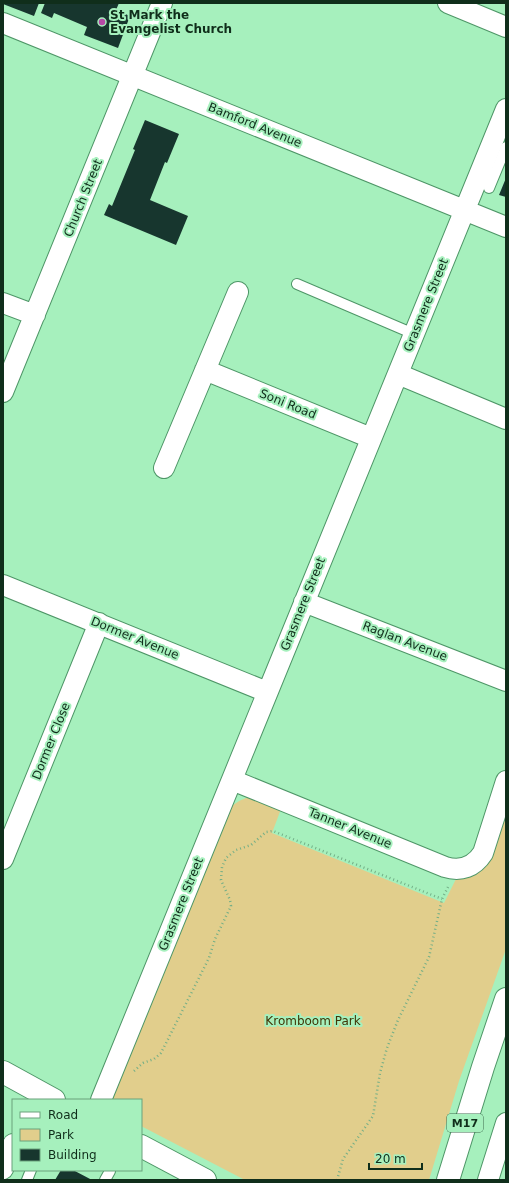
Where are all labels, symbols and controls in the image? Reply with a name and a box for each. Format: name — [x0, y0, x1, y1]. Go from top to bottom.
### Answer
place label: St Mark the Evangelist Church — [110, 8, 232, 36]
marker: St Mark the Evangelist Church — [97, 17, 107, 27]
street label: Bamford Avenue — [206, 100, 304, 150]
street label: Church Street — [61, 157, 105, 239]
street label: Grasmere Street — [401, 256, 451, 354]
street label: Soni Road — [258, 386, 318, 422]
street label: Grasmere Street — [278, 555, 328, 653]
street label: Dormer Avenue — [89, 614, 181, 662]
street label: Raglan Avenue — [361, 618, 449, 664]
street label: Dormer Close — [29, 700, 73, 782]
street label: Tanner Avenue — [305, 805, 394, 851]
street label: Grasmere Street — [156, 855, 206, 953]
park label: Kromboom Park — [265, 1014, 361, 1028]
legend — [12, 1099, 142, 1171]
text: Road — [48, 1108, 78, 1122]
road number: M17 — [447, 1114, 483, 1132]
text: Park — [48, 1128, 74, 1142]
scale bar — [369, 1145, 422, 1171]
text: Building — [48, 1148, 97, 1162]
text: 20 m — [375, 1152, 406, 1166]

